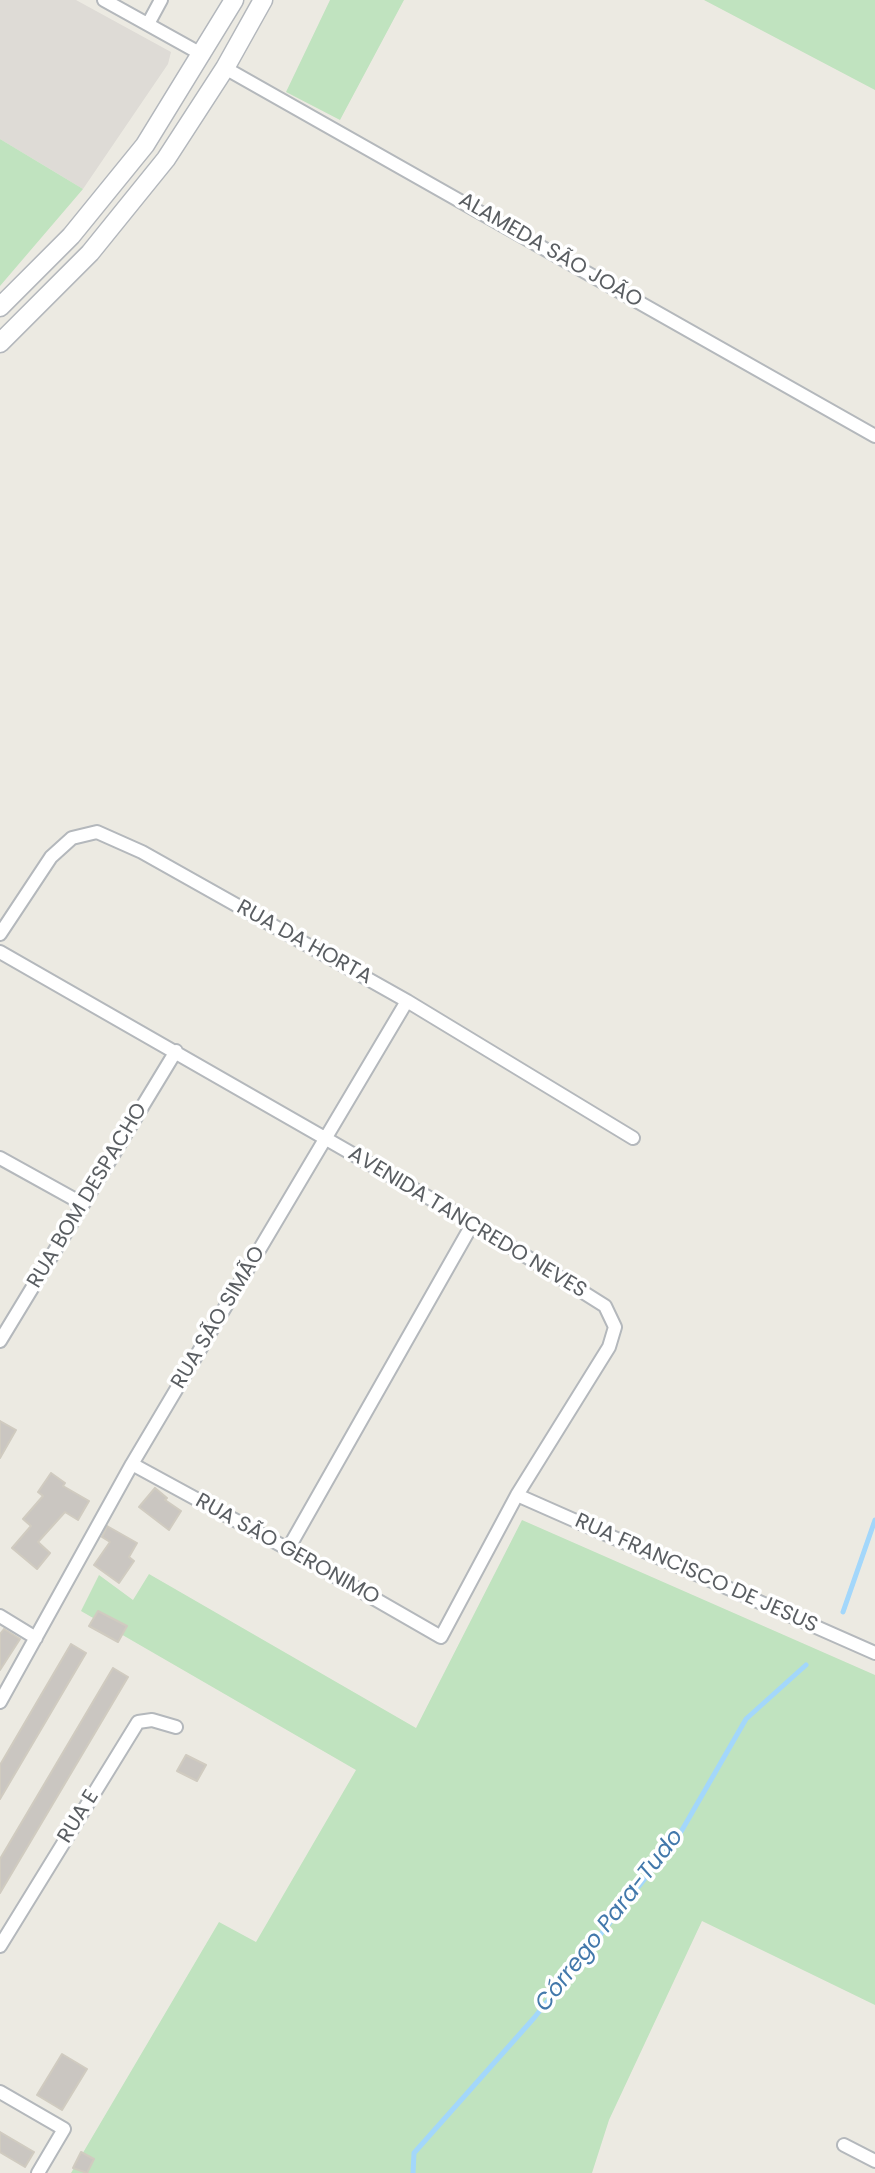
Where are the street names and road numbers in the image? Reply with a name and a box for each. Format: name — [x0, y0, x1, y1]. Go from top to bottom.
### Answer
street label: ALAMEDA SÃO JOÃO — [454, 188, 646, 314]
street label: RUA DA HORTA — [232, 895, 376, 991]
street label: RUA BOM DESPACHO — [23, 1099, 153, 1293]
street label: AVENIDA TANCREDO NEVES — [343, 1142, 591, 1304]
street label: RUA SÃO SIMÃO — [167, 1242, 271, 1394]
street label: RUA SÃO GERONIMO — [191, 1489, 383, 1611]
street label: RUA FRANCISCO DE JESUS — [571, 1509, 821, 1639]
street label: RUA E — [53, 1786, 105, 1848]

